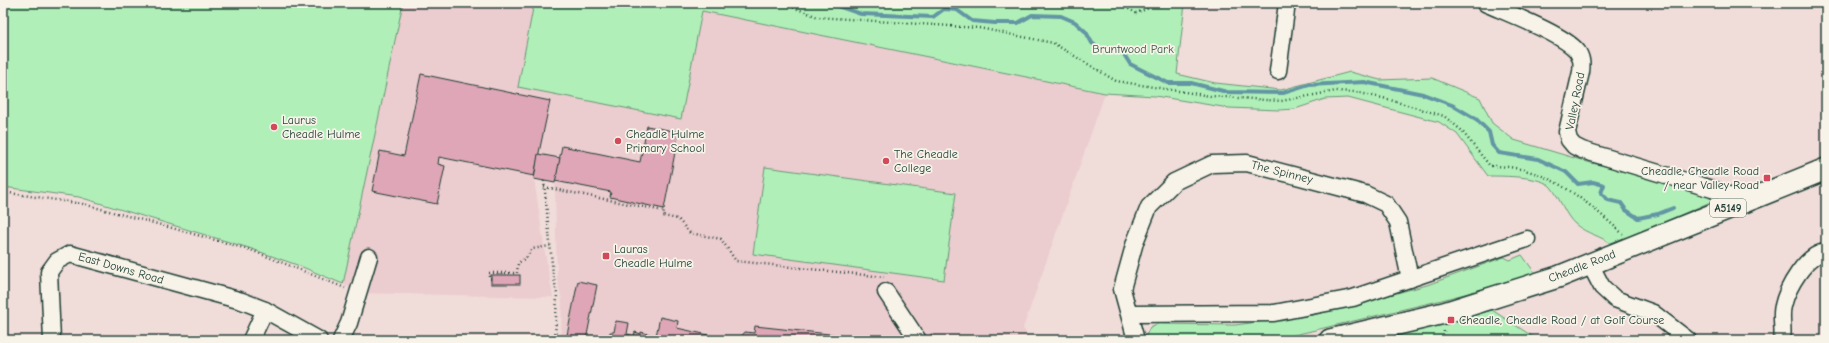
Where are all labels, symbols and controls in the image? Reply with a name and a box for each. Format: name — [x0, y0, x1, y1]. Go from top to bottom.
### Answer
park label: Bruntwood Park — [1092, 42, 1174, 56]
street label: Valley Road — [1563, 71, 1587, 131]
place label: Laurus Cheadle Hulme — [282, 113, 360, 141]
marker: Laurus Cheadle Hulme — [269, 122, 279, 132]
place label: Cheadle Hulme Primary School — [626, 127, 705, 155]
marker: Cheadle Hulme Primary School — [613, 136, 623, 146]
place label: The Cheadle College — [894, 147, 958, 175]
marker: The Cheadle College — [881, 156, 891, 166]
street label: The Spinney — [1250, 158, 1315, 187]
place label: Cheadle, Cheadle Road / near Valley Road — [1641, 164, 1759, 192]
marker: Cheadle, Cheadle Road / near Valley Road — [1762, 173, 1772, 183]
road number: A5149 — [1710, 199, 1746, 217]
place label: Lauras Cheadle Hulme — [614, 242, 692, 270]
street label: Cheadle Road — [1546, 247, 1618, 285]
street label: East Downs Road — [77, 249, 165, 287]
marker: Lauras Cheadle Hulme — [601, 251, 611, 261]
place label: Cheadle, Cheadle Road / at Golf Course — [1459, 313, 1664, 327]
marker: Cheadle, Cheadle Road / at Golf Course — [1446, 315, 1456, 325]

